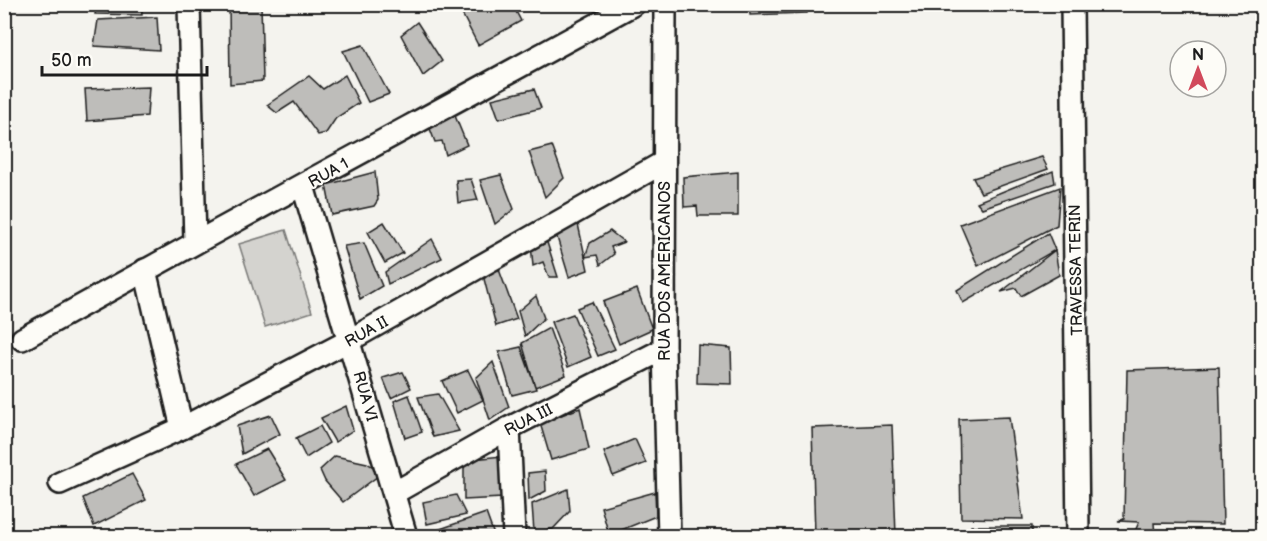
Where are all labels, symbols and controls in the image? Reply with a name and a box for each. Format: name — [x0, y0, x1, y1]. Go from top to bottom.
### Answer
scale bar — [42, 39, 207, 77]
north arrow — [1168, 39, 1228, 99]
text: N — [1192, 46, 1204, 65]
text: 50 m — [51, 50, 92, 71]
street label: RUA 1 — [305, 155, 352, 192]
street label: RUA DOS AMERICANOS — [656, 181, 675, 361]
street label: TRAVESSA TERIN — [1066, 204, 1087, 336]
street label: RUA II — [342, 313, 392, 352]
street label: RUA VI — [348, 369, 381, 424]
street label: RUA III — [501, 400, 556, 441]

